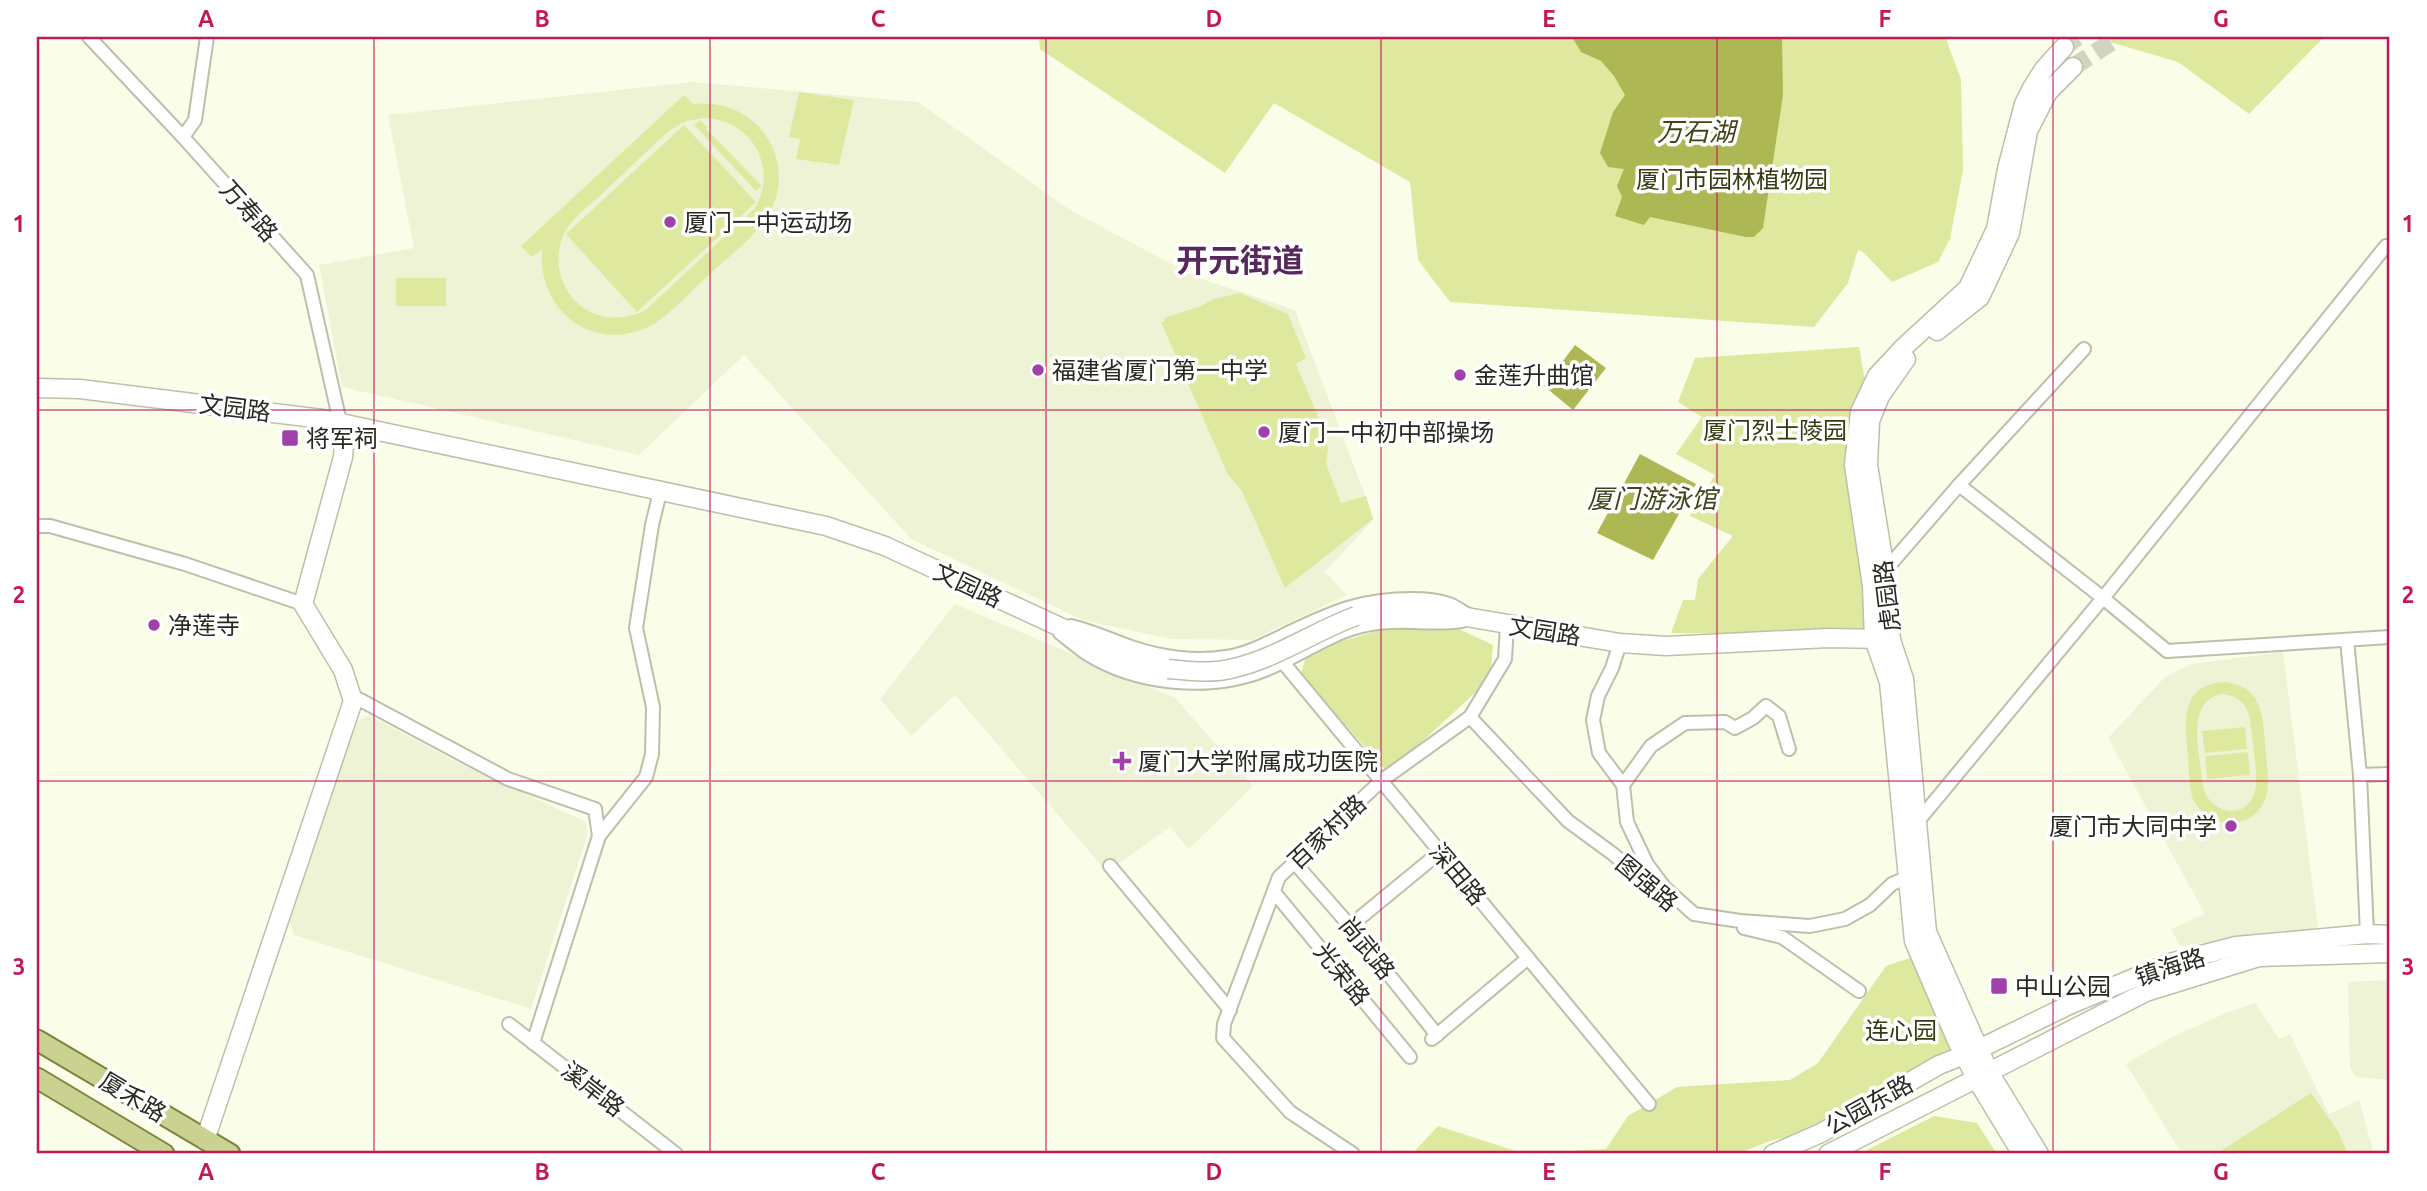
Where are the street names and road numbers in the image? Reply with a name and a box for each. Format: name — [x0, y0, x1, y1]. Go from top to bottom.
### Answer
street label: 万寿路 — [215, 175, 283, 247]
street label: 文园路 — [198, 390, 272, 426]
street label: 文园路 — [930, 558, 1006, 612]
street label: 虎园路 — [1869, 559, 1905, 633]
street label: 文园路 — [1507, 612, 1583, 650]
street label: 百家村路 — [1283, 789, 1371, 875]
street label: 深田路 — [1425, 838, 1491, 910]
street label: 图强路 — [1611, 850, 1683, 916]
street label: 尚武路 — [1334, 912, 1400, 984]
street label: 光荣路 — [1309, 938, 1375, 1010]
street label: 镇海路 — [2132, 943, 2208, 991]
street label: 溪岸路 — [556, 1056, 630, 1122]
street label: 厦禾路 — [95, 1067, 171, 1127]
street label: 公园东路 — [1820, 1070, 1918, 1140]

